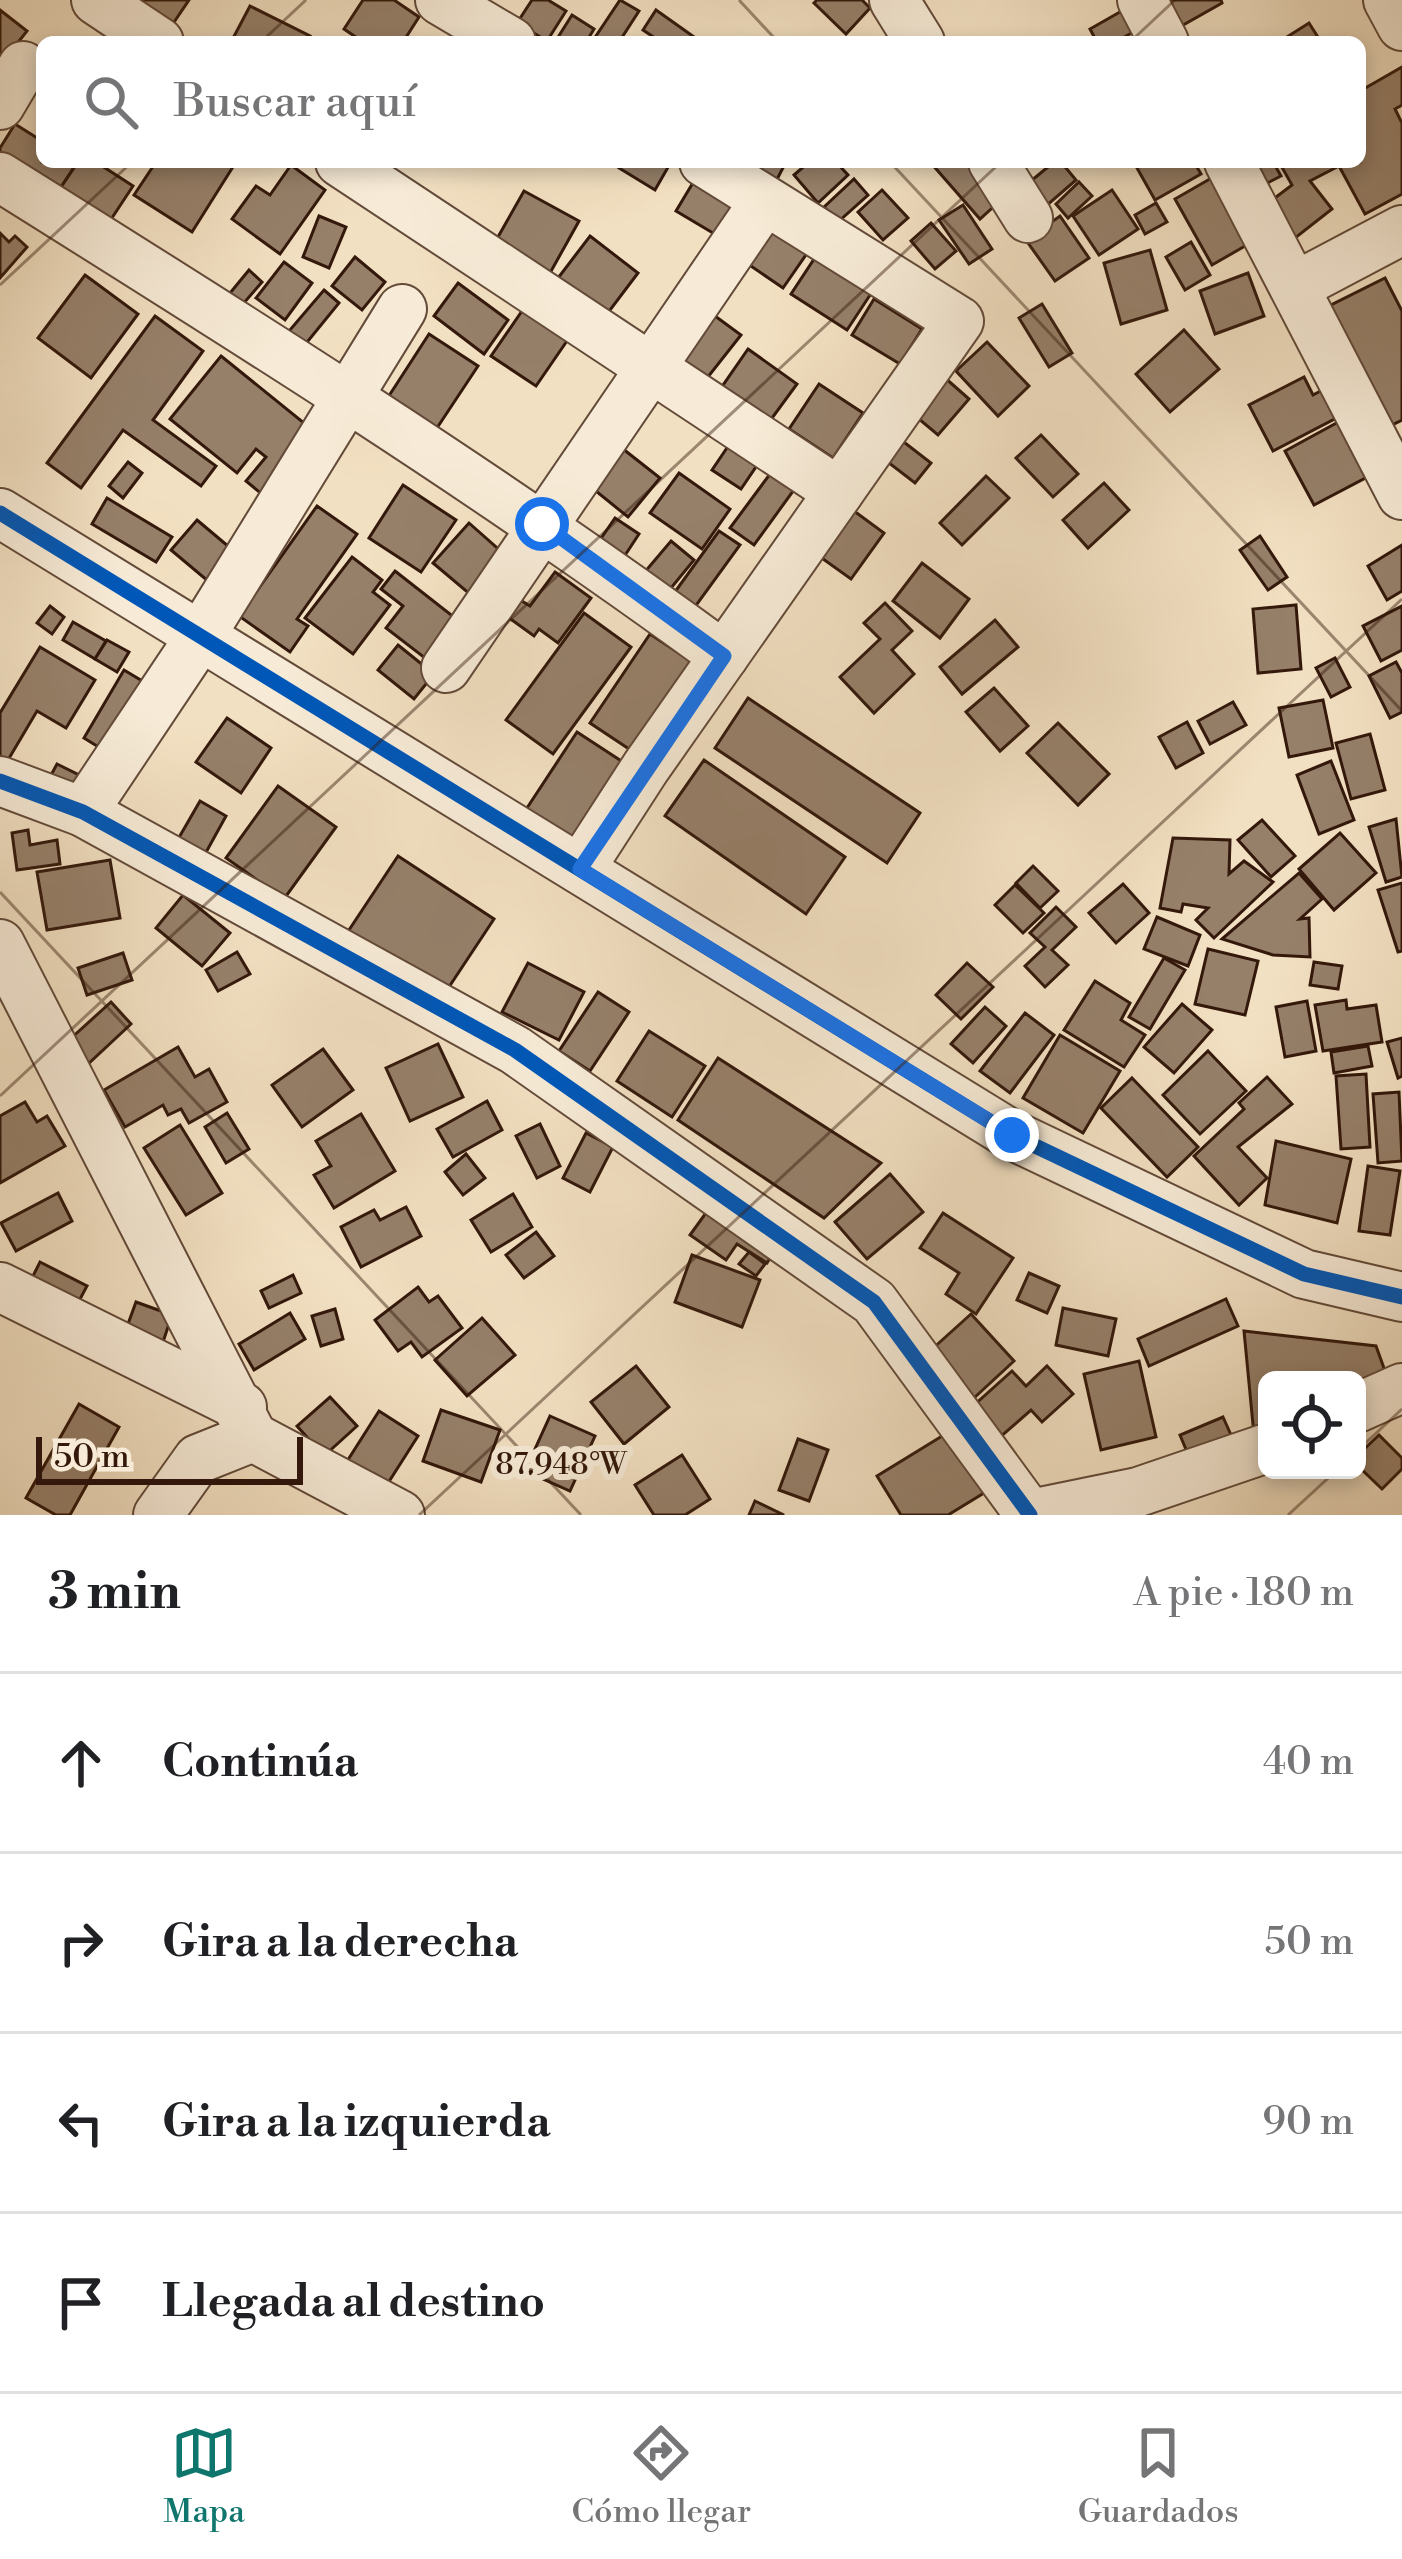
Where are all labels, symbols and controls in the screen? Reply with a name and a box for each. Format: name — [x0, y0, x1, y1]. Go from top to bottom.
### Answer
search box — [36, 36, 1366, 168]
icon: search — [78, 69, 144, 135]
text: Buscar aquí — [174, 74, 416, 131]
route start — [515, 497, 569, 551]
route end — [985, 1108, 1039, 1162]
map controls — [1258, 1371, 1366, 1479]
button: locate — [1258, 1371, 1366, 1479]
scale bar — [36, 1431, 303, 1484]
text: 50 m — [54, 1437, 130, 1478]
text: 87.948°W — [495, 1446, 628, 1484]
text: 3 min — [48, 1561, 181, 1625]
text: A pie · 180 m — [1134, 1569, 1354, 1618]
icon: ahead — [48, 1730, 114, 1796]
text: Continúa — [162, 1734, 358, 1791]
text: 40 m — [1263, 1738, 1354, 1787]
icon: right — [48, 1910, 114, 1976]
text: Gira a la derecha — [162, 1914, 518, 1971]
text: 50 m — [1264, 1918, 1354, 1967]
icon: left — [48, 2090, 114, 2156]
text: Gira a la izquierda — [162, 2094, 551, 2151]
text: 90 m — [1262, 2098, 1354, 2147]
icon: arrive — [48, 2270, 114, 2336]
text: Llegada al destino — [162, 2274, 545, 2331]
tab: Mapa — [163, 2420, 245, 2533]
tab: Cómo llegar — [571, 2420, 751, 2533]
tab: Guardados — [1078, 2420, 1239, 2533]

